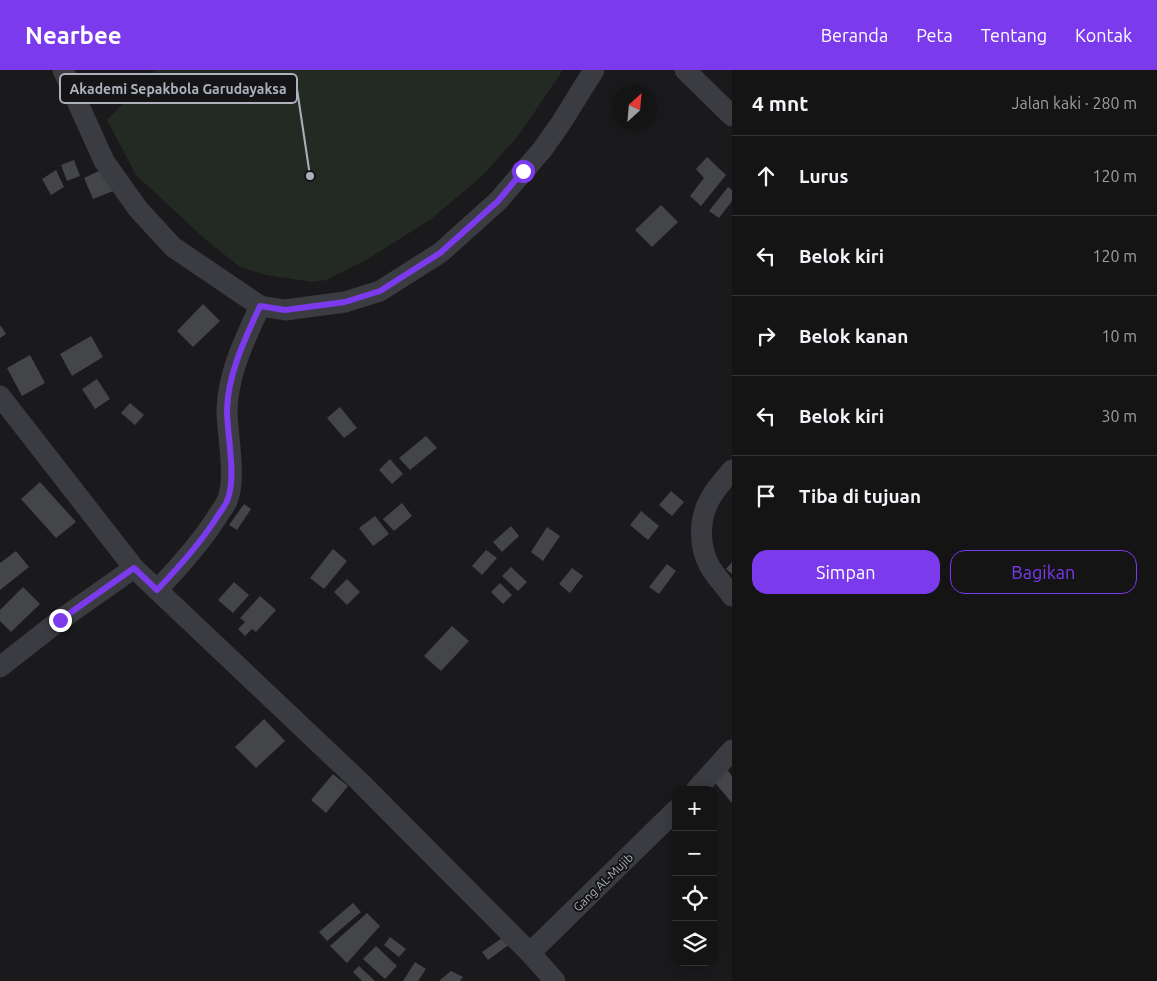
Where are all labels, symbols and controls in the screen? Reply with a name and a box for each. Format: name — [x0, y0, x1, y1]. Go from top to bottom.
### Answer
text: Nearbee — [25, 22, 122, 49]
text: Beranda — [821, 25, 888, 45]
text: Peta — [916, 25, 953, 45]
text: Tentang — [981, 25, 1047, 45]
text: Kontak — [1075, 25, 1132, 45]
callout: Akademi Sepakbola Garudayaksa — [60, 74, 297, 103]
text: Akademi Sepakbola Garudayaksa — [70, 81, 287, 97]
north arrow — [612, 85, 657, 130]
text: 4 mnt — [752, 91, 808, 115]
text: Jalan kaki · 280 m — [1012, 94, 1137, 112]
route start — [512, 160, 535, 183]
icon: ahead — [752, 162, 780, 190]
text: Lurus — [799, 165, 848, 187]
text: 120 m — [1092, 167, 1137, 185]
icon: left — [752, 242, 780, 270]
text: Belok kiri — [799, 245, 884, 267]
text: 120 m — [1092, 247, 1137, 265]
icon: right — [752, 322, 780, 350]
text: Belok kanan — [799, 325, 908, 347]
text: 10 m — [1101, 327, 1137, 345]
icon: left — [752, 402, 780, 430]
text: Belok kiri — [799, 405, 884, 427]
text: 30 m — [1101, 407, 1137, 425]
icon: arrive — [752, 482, 780, 510]
text: Tiba di tujuan — [799, 485, 921, 507]
button: Simpan — [752, 550, 940, 594]
button: Bagikan — [950, 550, 1137, 594]
route end — [49, 609, 72, 632]
map controls — [672, 786, 717, 966]
button: + — [672, 786, 717, 831]
button: − — [672, 831, 717, 876]
street label: Gang AL-Mujib — [571, 850, 635, 914]
button: locate — [672, 876, 717, 921]
button: layers — [672, 921, 717, 966]

